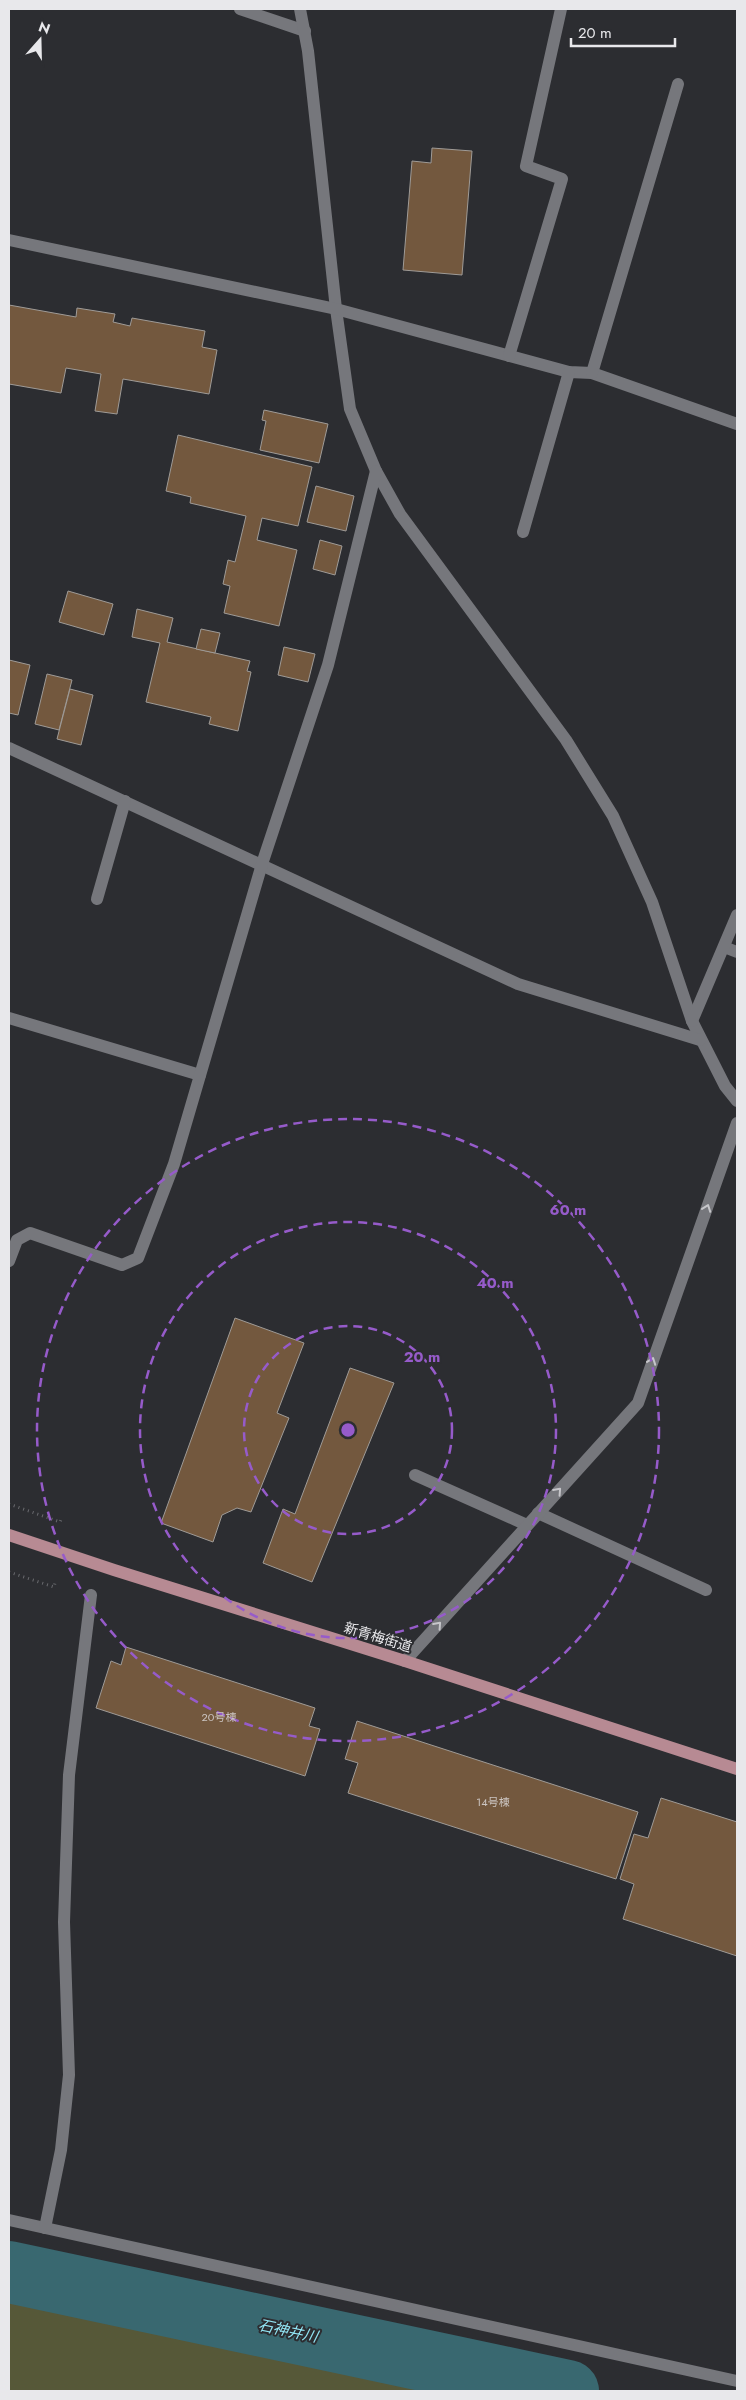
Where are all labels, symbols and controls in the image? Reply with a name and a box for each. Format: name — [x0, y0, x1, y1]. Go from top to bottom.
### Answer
north arrow — [15, 15, 65, 65]
scale bar — [571, 15, 675, 47]
text: N — [36, 16, 53, 39]
text: 20 m — [578, 22, 612, 44]
text: 60 m — [550, 1199, 586, 1221]
one-way arrow — [701, 1205, 711, 1213]
text: 40 m — [476, 1272, 514, 1294]
text: 20 m — [404, 1346, 440, 1368]
one-way arrow — [646, 1358, 656, 1366]
centre of rings — [339, 1421, 357, 1439]
one-way arrow — [552, 1487, 561, 1496]
street label: 新青梅街道 — [342, 1617, 414, 1657]
one-way arrow — [432, 1621, 441, 1630]
house number: 20号棟 — [202, 1709, 236, 1725]
house number: 14号棟 — [476, 1794, 510, 1810]
water label: 石神井川 — [256, 2314, 322, 2348]

